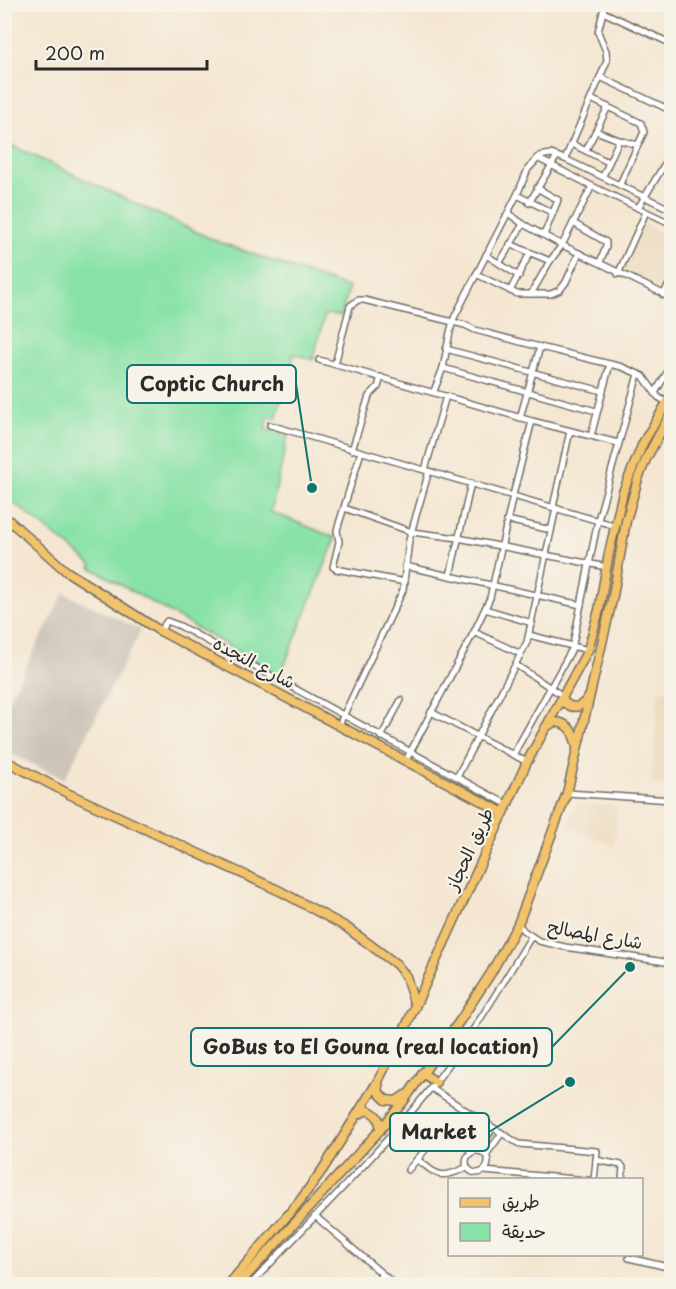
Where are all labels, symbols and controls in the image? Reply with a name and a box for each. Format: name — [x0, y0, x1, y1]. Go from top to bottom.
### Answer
scale bar — [36, 33, 207, 71]
text: 200 m — [45, 39, 105, 66]
callout: Coptic Church — [127, 365, 296, 403]
text: Coptic Church — [140, 368, 284, 398]
street label: شارع النجده — [209, 629, 301, 695]
street label: طريق الحجاز — [437, 803, 500, 896]
street label: شارع المصالح — [546, 912, 645, 955]
callout: GoBus to El Gouna (real location) — [191, 1028, 552, 1066]
text: GoBus to El Gouna (real location) — [203, 1031, 539, 1061]
callout: Market — [390, 1113, 489, 1151]
text: Market — [401, 1116, 477, 1146]
legend — [448, 1178, 643, 1256]
text: طريق — [502, 1187, 540, 1214]
text: حديقة — [502, 1217, 546, 1244]

